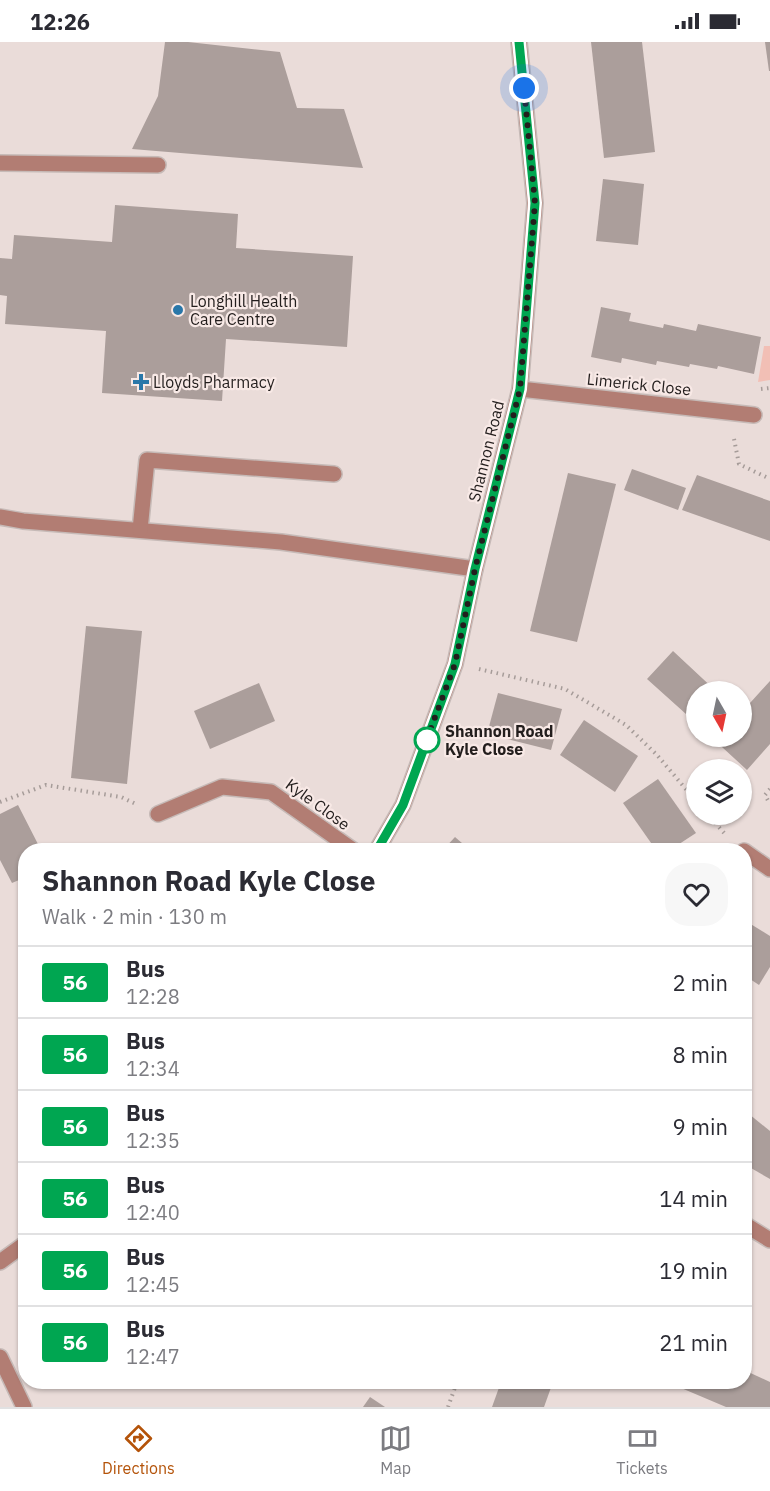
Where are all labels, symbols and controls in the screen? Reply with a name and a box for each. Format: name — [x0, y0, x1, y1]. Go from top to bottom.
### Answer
text: 12:26 — [30, 7, 90, 36]
your location — [509, 73, 539, 103]
place label: Longhill Health Care Centre — [190, 291, 297, 329]
marker: Longhill Health Care Centre — [171, 303, 185, 317]
street label: Limerick Close — [586, 369, 692, 399]
place label: Lloyds Pharmacy — [153, 372, 275, 392]
marker: Lloyds Pharmacy — [134, 375, 148, 389]
street label: Shannon Road — [464, 398, 508, 504]
north arrow — [686, 681, 752, 747]
map controls — [686, 681, 752, 825]
place label: Shannon Road Kyle Close — [445, 721, 553, 759]
marker: Shannon Road Kyle Close — [414, 727, 440, 753]
button: layers — [686, 759, 752, 825]
street label: Kyle Close — [282, 774, 354, 834]
text: Shannon Road Kyle Close — [42, 862, 375, 899]
button: heart — [665, 863, 728, 926]
text: Walk · 2 min · 130 m — [42, 903, 227, 930]
text: Bus — [126, 954, 165, 983]
text: 56 — [62, 968, 88, 996]
text: 2 min — [672, 968, 728, 997]
text: 12:28 — [126, 983, 180, 1010]
text: Bus — [126, 1026, 165, 1055]
text: 56 — [62, 1040, 88, 1068]
text: 8 min — [672, 1040, 728, 1069]
text: 12:34 — [126, 1055, 180, 1082]
text: Bus — [126, 1098, 165, 1127]
text: 56 — [62, 1112, 88, 1140]
text: 9 min — [672, 1112, 728, 1141]
text: 12:35 — [126, 1127, 180, 1154]
text: Bus — [126, 1170, 165, 1199]
text: 56 — [62, 1184, 88, 1212]
text: 14 min — [659, 1184, 728, 1213]
text: 12:40 — [126, 1199, 180, 1226]
text: Bus — [126, 1242, 165, 1271]
text: 56 — [62, 1256, 88, 1284]
text: 19 min — [659, 1256, 728, 1285]
text: 12:45 — [126, 1271, 180, 1298]
text: Bus — [126, 1314, 165, 1343]
text: 56 — [62, 1328, 88, 1356]
text: 21 min — [659, 1328, 728, 1357]
text: 12:47 — [126, 1343, 180, 1370]
tab: Directions — [102, 1422, 175, 1478]
tab: Map — [379, 1422, 412, 1478]
tab: Tickets — [616, 1422, 668, 1478]

